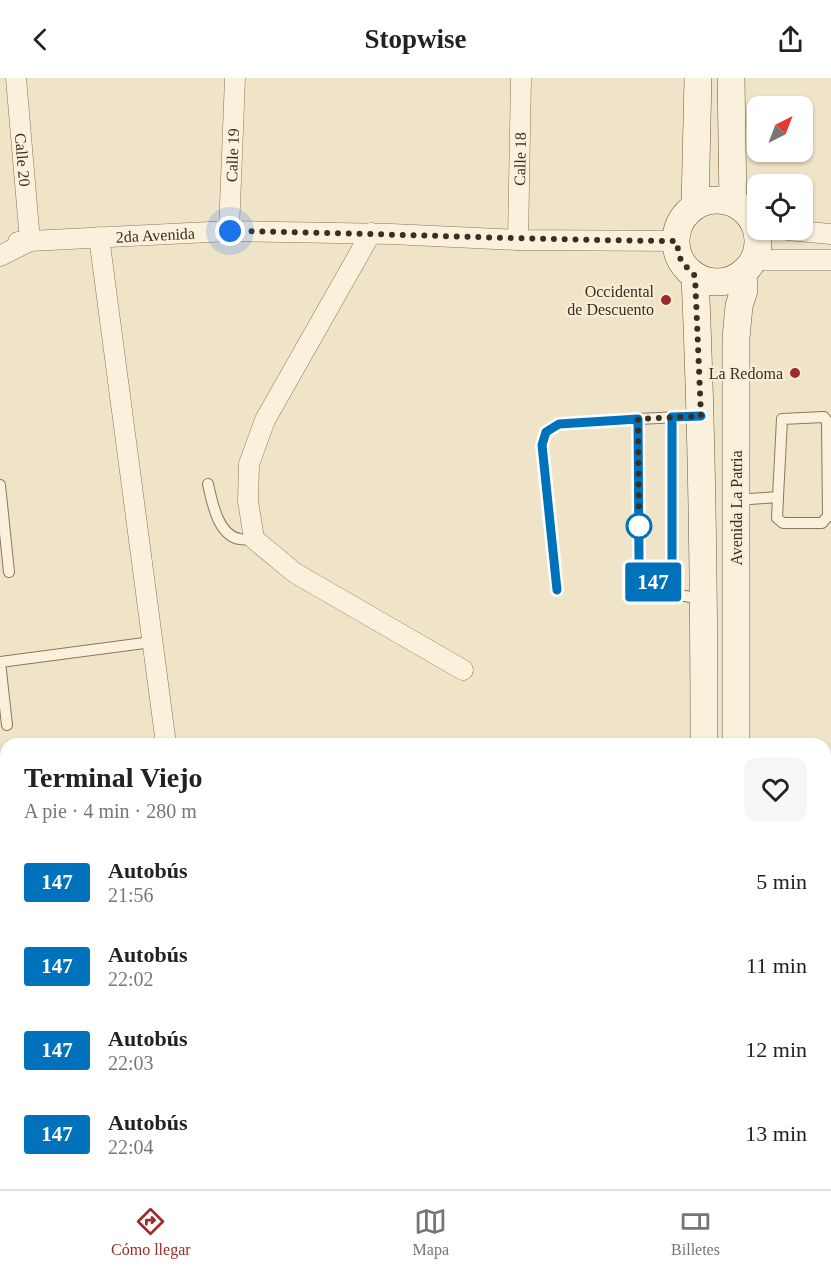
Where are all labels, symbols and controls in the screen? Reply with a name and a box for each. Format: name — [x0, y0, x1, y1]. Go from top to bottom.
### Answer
icon: back — [24, 23, 57, 56]
icon: share — [774, 23, 807, 56]
text: Stopwise — [364, 24, 467, 54]
north arrow — [747, 96, 813, 162]
map controls — [747, 96, 813, 240]
street label: Calle 19 — [222, 128, 242, 182]
street label: Calle 20 — [12, 132, 34, 187]
street label: Calle 18 — [511, 132, 528, 186]
button: locate — [747, 174, 813, 240]
your location — [215, 216, 245, 246]
street label: 2da Avenida — [115, 224, 195, 245]
place label: Occidental de Descuento — [567, 283, 655, 318]
marker: Occidental de Descuento — [659, 293, 673, 307]
place label: La Redoma — [709, 365, 783, 382]
marker: La Redoma — [788, 366, 802, 380]
street label: Avenida La Patria — [728, 450, 745, 566]
unlabelled marker — [626, 513, 652, 539]
line badge: 147 — [618, 562, 688, 602]
text: 147 — [637, 570, 669, 594]
button: heart — [744, 758, 807, 821]
text: Terminal Viejo — [24, 762, 203, 793]
text: A pie · 4 min · 280 m — [24, 800, 197, 822]
text: Autobús — [108, 858, 187, 883]
text: 5 min — [756, 869, 807, 894]
text: 147 — [41, 870, 73, 894]
text: 21:56 — [108, 884, 154, 906]
text: Autobús — [108, 942, 187, 967]
text: 11 min — [746, 953, 807, 978]
text: 147 — [41, 954, 73, 978]
text: 22:02 — [108, 968, 154, 990]
text: Autobús — [108, 1026, 187, 1051]
text: 12 min — [745, 1037, 807, 1062]
text: 147 — [41, 1038, 73, 1062]
text: 22:03 — [108, 1052, 154, 1074]
text: Autobús — [108, 1110, 187, 1135]
text: 13 min — [745, 1121, 807, 1146]
text: 147 — [41, 1122, 73, 1146]
text: 22:04 — [108, 1136, 154, 1158]
tab: Cómo llegar — [111, 1205, 191, 1259]
tab: Mapa — [413, 1205, 449, 1259]
tab: Billetes — [671, 1205, 720, 1259]

